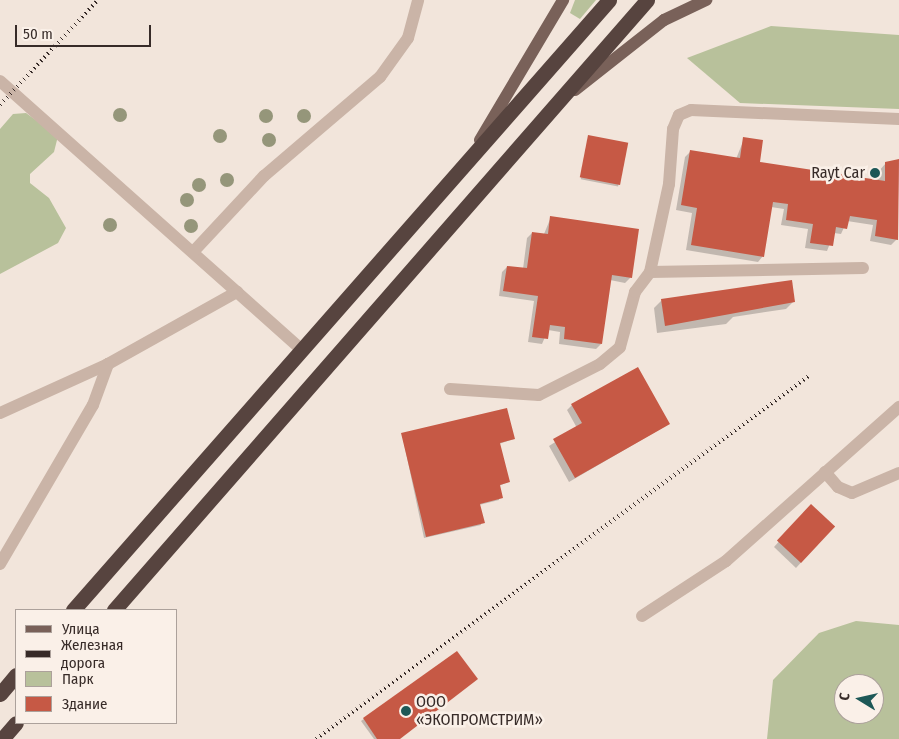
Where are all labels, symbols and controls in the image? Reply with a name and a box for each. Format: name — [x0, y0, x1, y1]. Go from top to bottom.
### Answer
scale bar — [18, 15, 154, 47]
text: 50 m — [23, 25, 53, 43]
place label: Rayt Car — [811, 163, 865, 183]
marker: Rayt Car — [869, 167, 881, 179]
legend — [15, 609, 178, 724]
text: Улица — [62, 620, 100, 638]
text: Железная дорога — [61, 636, 123, 672]
text: Парк — [62, 670, 93, 688]
north arrow — [834, 674, 884, 724]
place label: ООО «ЭКОПРОМСТРИМ» — [416, 692, 543, 730]
text: С — [836, 692, 854, 702]
text: Здание — [62, 695, 108, 713]
marker: ООО «ЭКОПРОМСТРИМ» — [400, 705, 412, 717]

